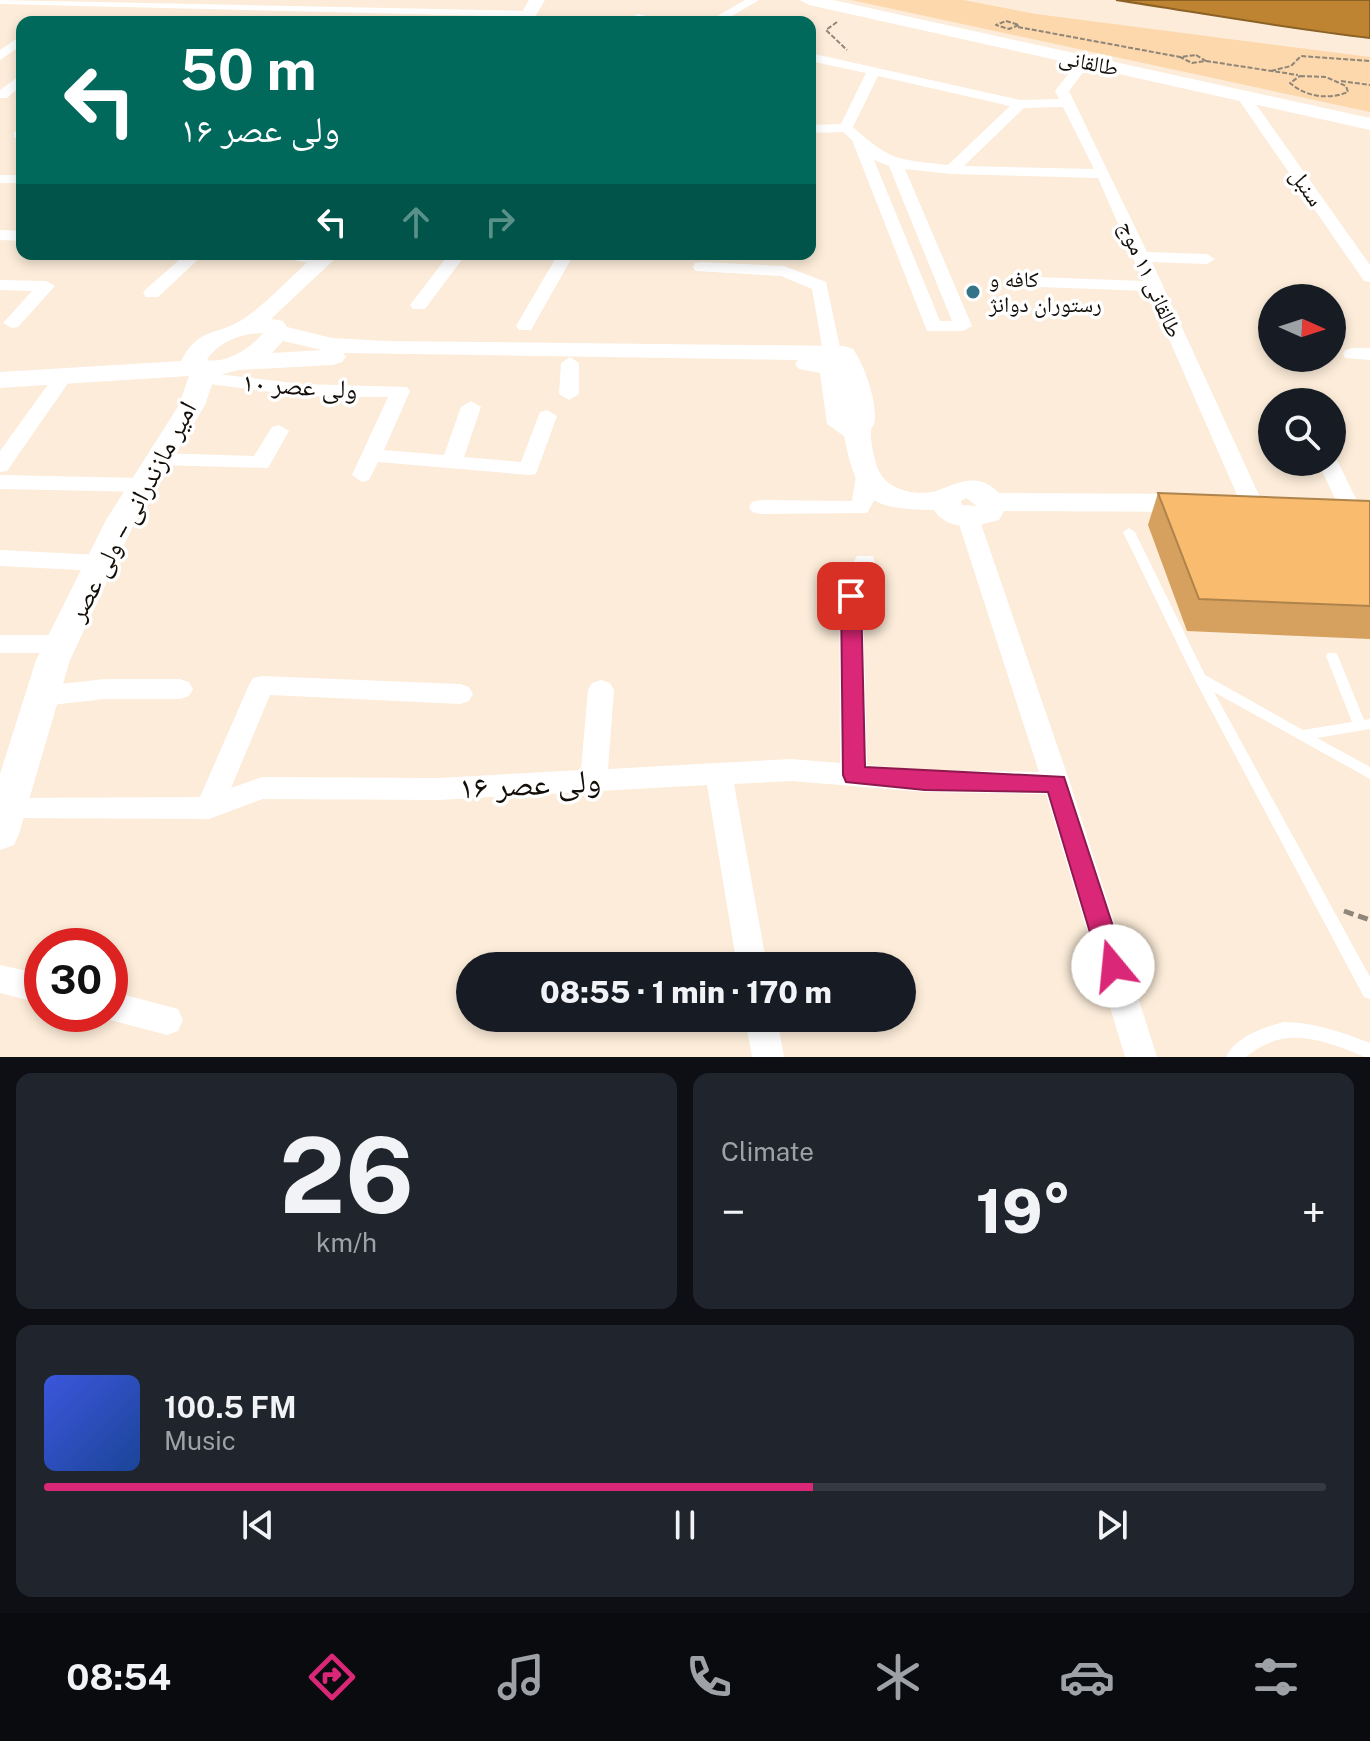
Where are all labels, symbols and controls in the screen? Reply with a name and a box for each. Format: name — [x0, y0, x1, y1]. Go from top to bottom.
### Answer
text: 50 m — [180, 37, 317, 103]
street label: طالقانی — [1057, 43, 1121, 82]
icon: left — [48, 48, 152, 152]
text: ولی عصر ۱۶ — [180, 108, 340, 150]
street label: سنبل — [1284, 163, 1329, 212]
icon: left — [310, 200, 354, 244]
icon: ahead — [394, 200, 438, 244]
icon: right — [478, 200, 522, 244]
street label: طالقانی ۱۱ موج — [1113, 217, 1188, 342]
place label: کافه و رستوران دوانژ — [988, 266, 1102, 318]
marker: کافه و رستوران دوانژ — [964, 283, 982, 301]
north arrow — [1258, 284, 1346, 372]
map controls — [1258, 284, 1346, 476]
street label: ولی عصر ۱۰ — [241, 366, 359, 406]
button: search — [1258, 388, 1346, 476]
street label: امیر مازندرانی -- ولی عصر — [60, 396, 203, 627]
pin — [817, 562, 885, 630]
icon: arrive — [829, 574, 873, 618]
street label: ولی عصر ۱۶ — [458, 761, 602, 808]
position arrow — [1071, 924, 1155, 1008]
speed limit sign: 30 — [24, 928, 128, 1032]
text: 08:55 · 1 min · 170 m — [540, 974, 832, 1010]
text: 26 — [279, 1114, 414, 1236]
text: Climate — [721, 1136, 814, 1167]
text: 19° — [976, 1176, 1071, 1247]
text: − — [721, 1186, 745, 1238]
text: + — [1302, 1186, 1326, 1238]
text: km/h — [316, 1227, 377, 1258]
text: 100.5 FM — [164, 1389, 296, 1425]
text: Music — [164, 1425, 236, 1456]
icon: previous — [236, 1503, 280, 1547]
icon: pause — [663, 1503, 707, 1547]
icon: next — [1090, 1503, 1134, 1547]
icon: directions — [304, 1649, 360, 1705]
icon: music — [493, 1649, 549, 1705]
icon: phone — [681, 1649, 737, 1705]
icon: climate — [870, 1649, 926, 1705]
icon: car — [1059, 1649, 1115, 1705]
icon: filters — [1248, 1649, 1304, 1705]
text: 08:54 — [66, 1656, 171, 1698]

